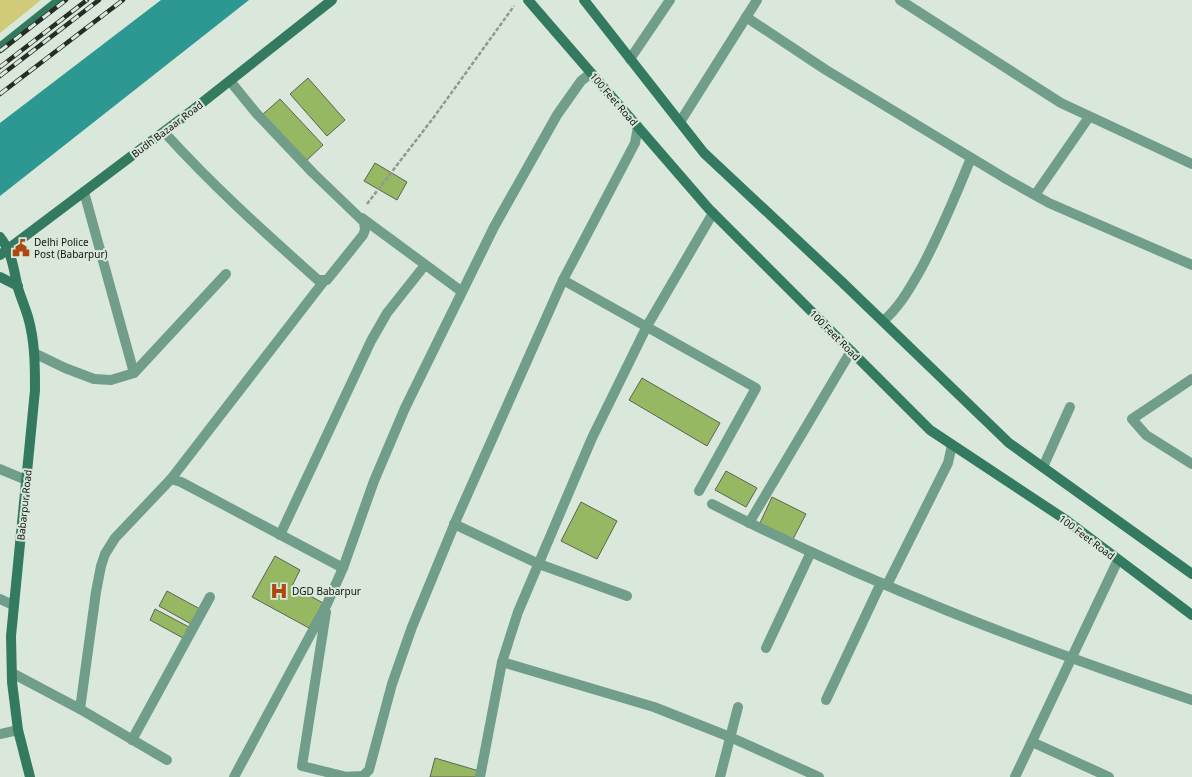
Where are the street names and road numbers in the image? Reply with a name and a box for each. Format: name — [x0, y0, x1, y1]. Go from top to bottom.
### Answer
street label: 100 Feet Road — [587, 69, 641, 129]
street label: Budh Bazaar Road — [128, 97, 206, 161]
street label: 100 Feet Road — [807, 307, 863, 363]
street label: Babarpur Road — [13, 469, 35, 541]
street label: 100 Feet Road — [1056, 511, 1118, 563]

